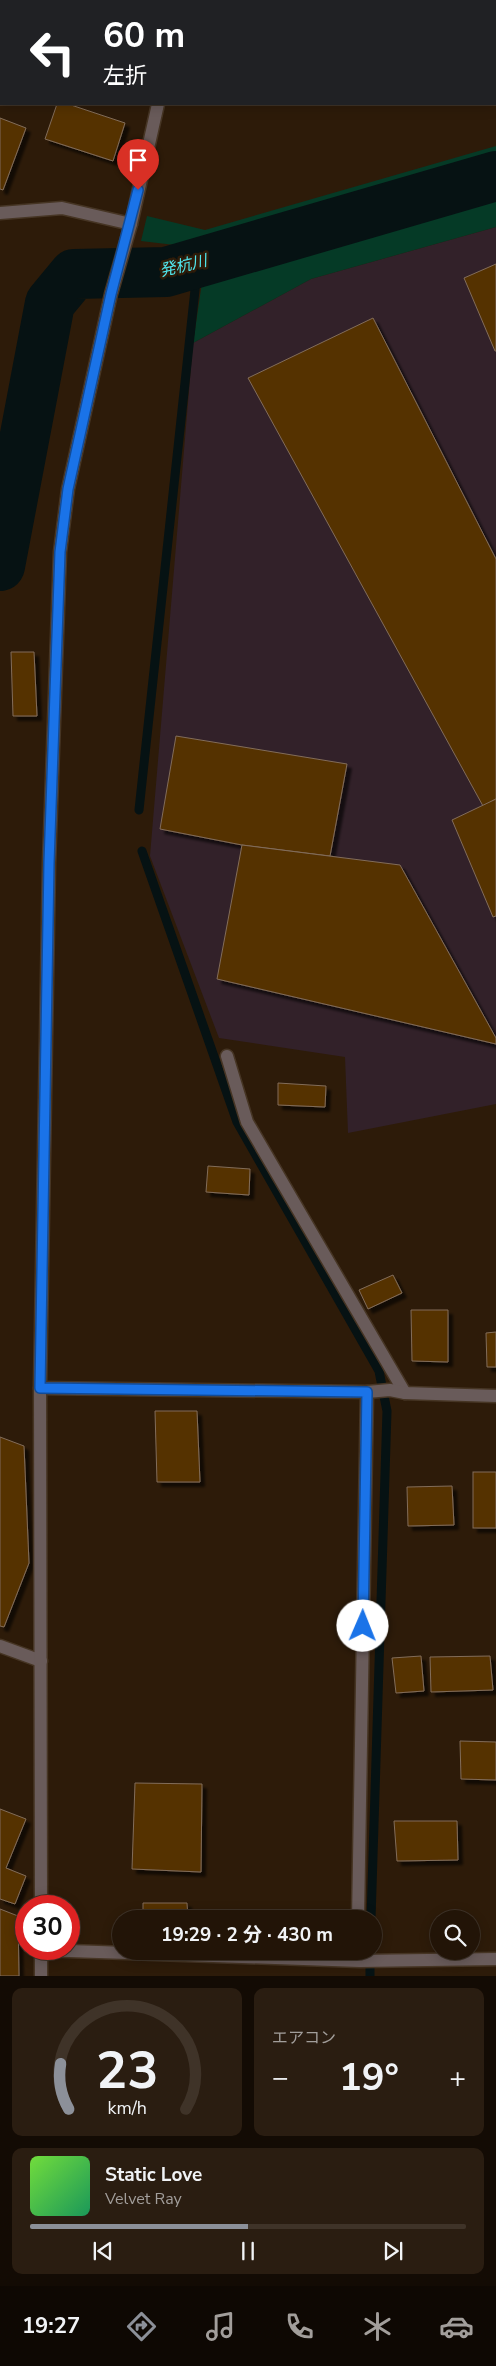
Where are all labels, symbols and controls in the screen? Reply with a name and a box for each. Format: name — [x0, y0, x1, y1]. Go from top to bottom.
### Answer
text: 60 m — [103, 12, 185, 59]
icon: left — [20, 20, 85, 85]
text: 左折 — [103, 61, 147, 91]
pin — [117, 139, 159, 190]
icon: arrive — [124, 146, 152, 174]
water label: 発杭川 — [157, 249, 211, 282]
position arrow — [336, 1599, 388, 1651]
speed limit sign: 30 — [15, 1895, 80, 1960]
map controls — [430, 1910, 480, 1960]
button: search — [430, 1910, 480, 1960]
text: 19:29 · 2 分 · 430 m — [161, 1922, 333, 1948]
text: エアコン — [272, 2027, 336, 2049]
text: 23 — [96, 2035, 158, 2106]
text: 19° — [339, 2052, 399, 2103]
text: − — [272, 2059, 289, 2097]
text: + — [449, 2059, 466, 2097]
text: km/h — [107, 2096, 147, 2120]
text: Static Love — [105, 2162, 202, 2188]
text: Velvet Ray — [105, 2188, 182, 2210]
icon: previous — [89, 2237, 117, 2265]
icon: pause — [234, 2237, 262, 2265]
icon: next — [379, 2237, 407, 2265]
icon: directions — [124, 2309, 159, 2344]
icon: music — [203, 2309, 238, 2344]
icon: phone — [282, 2309, 317, 2344]
icon: climate — [360, 2309, 395, 2344]
icon: car — [439, 2309, 474, 2344]
text: 19:27 — [22, 2311, 80, 2341]

